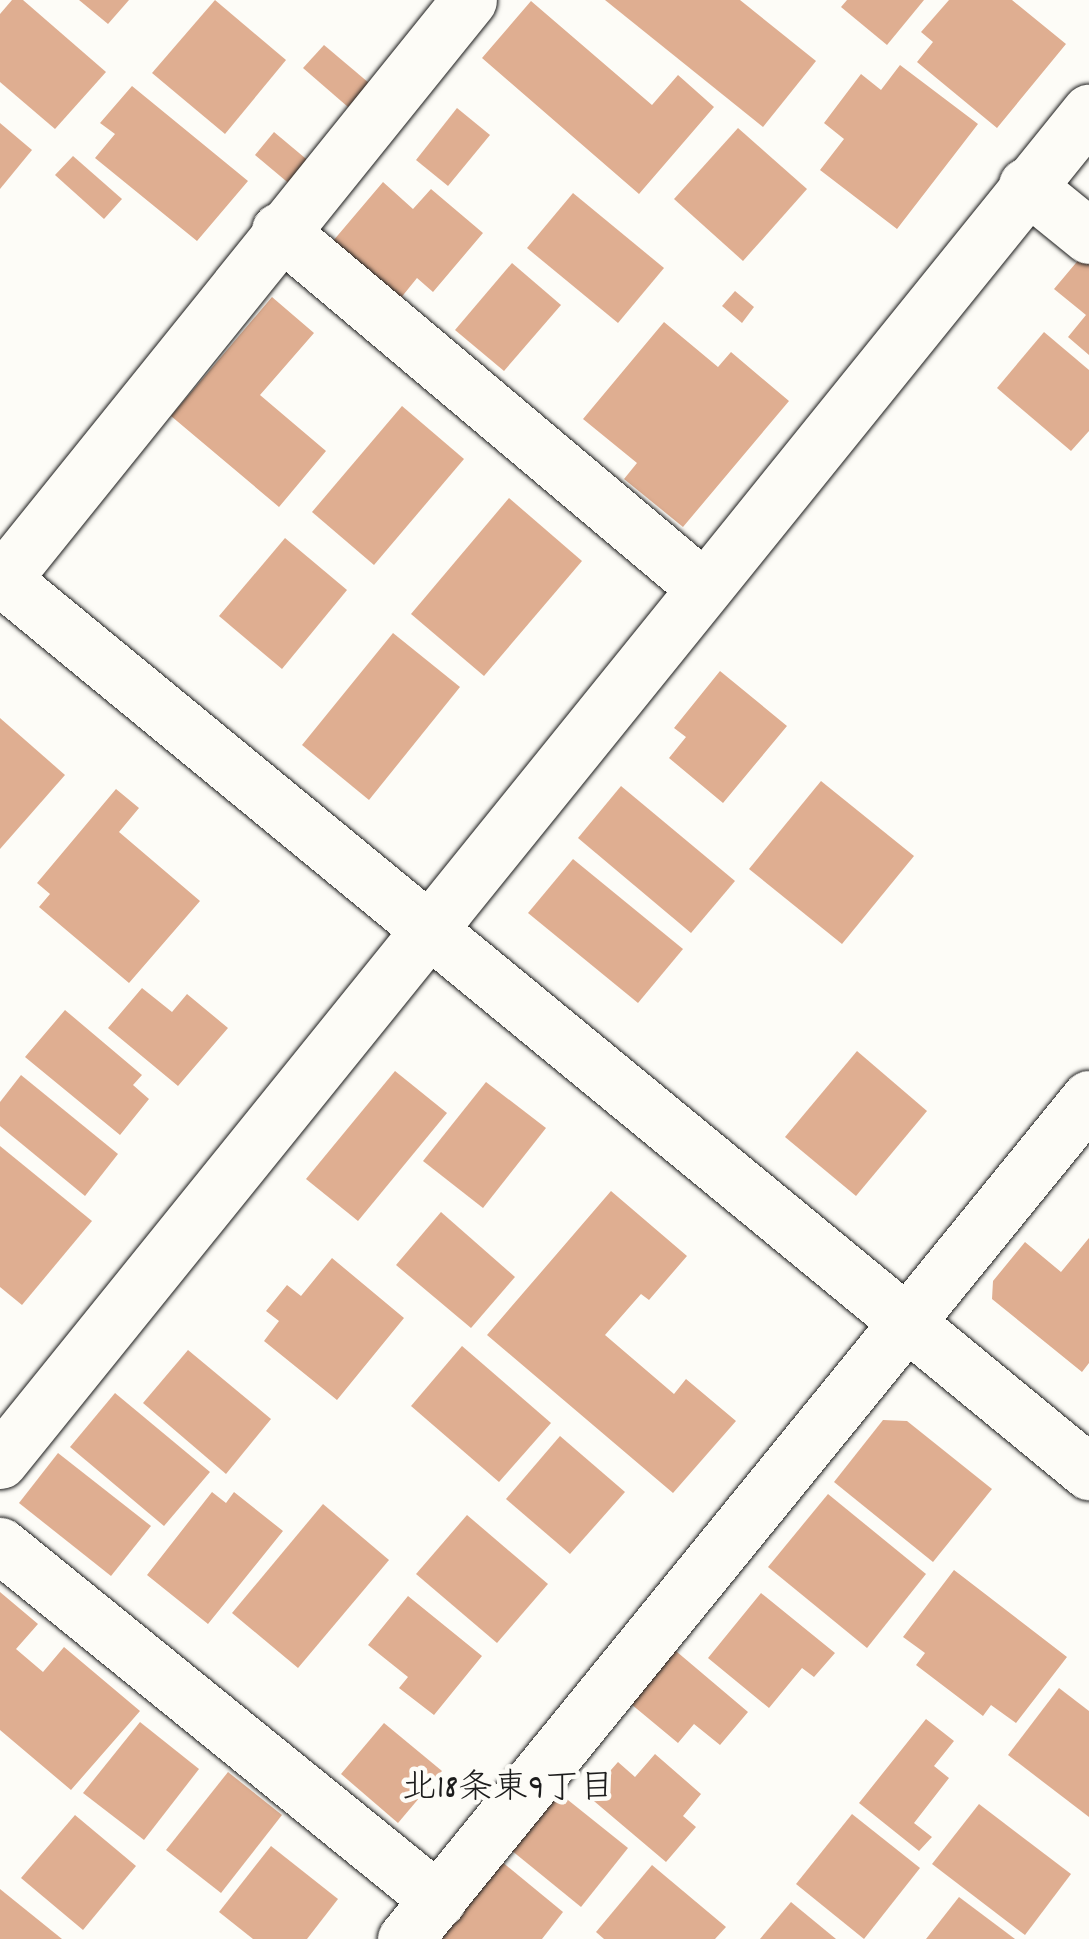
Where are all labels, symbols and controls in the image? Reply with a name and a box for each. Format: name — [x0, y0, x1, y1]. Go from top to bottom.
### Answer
district label: 北18条東9丁目 — [402, 1769, 614, 1811]

